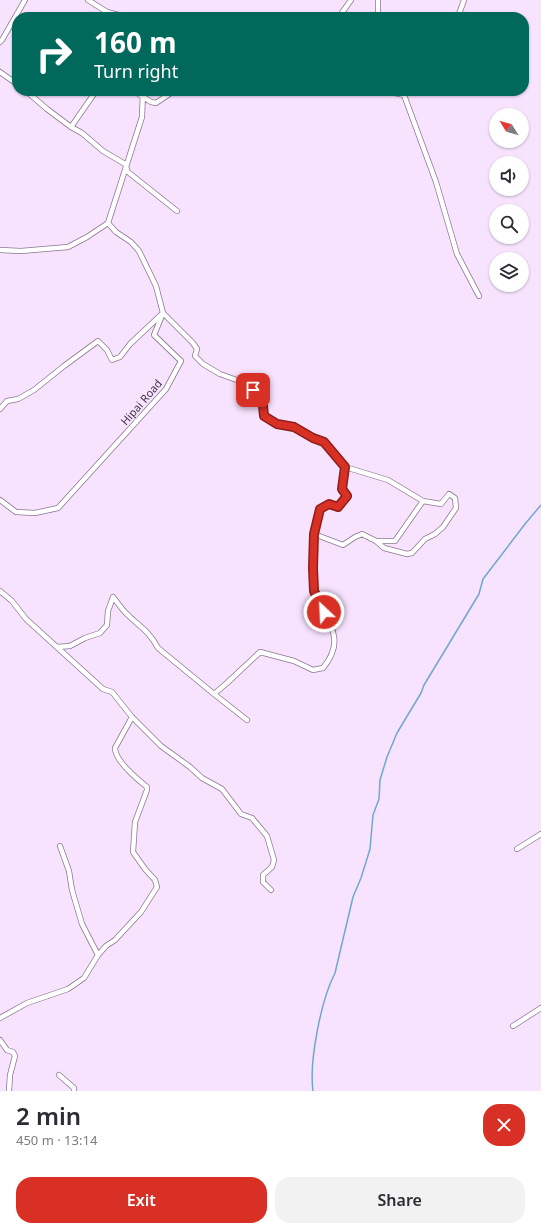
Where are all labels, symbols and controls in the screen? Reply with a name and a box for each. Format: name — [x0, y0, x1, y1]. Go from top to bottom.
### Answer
text: 160 m — [94, 23, 177, 61]
icon: right — [28, 28, 80, 80]
text: Turn right — [94, 59, 178, 83]
north arrow — [489, 108, 529, 148]
map controls — [489, 108, 529, 292]
button: sound — [489, 156, 529, 196]
button: search — [489, 204, 529, 244]
button: layers — [489, 252, 529, 292]
pin — [236, 373, 270, 407]
street label: Hipai Road — [117, 376, 165, 428]
icon: arrive — [242, 379, 264, 401]
position arrow — [303, 591, 345, 633]
text: 2 min — [16, 1099, 81, 1132]
button: close — [483, 1104, 525, 1146]
text: 450 m · 13:14 — [16, 1131, 97, 1149]
button: Exit — [16, 1177, 267, 1223]
button: Share — [275, 1177, 525, 1223]

